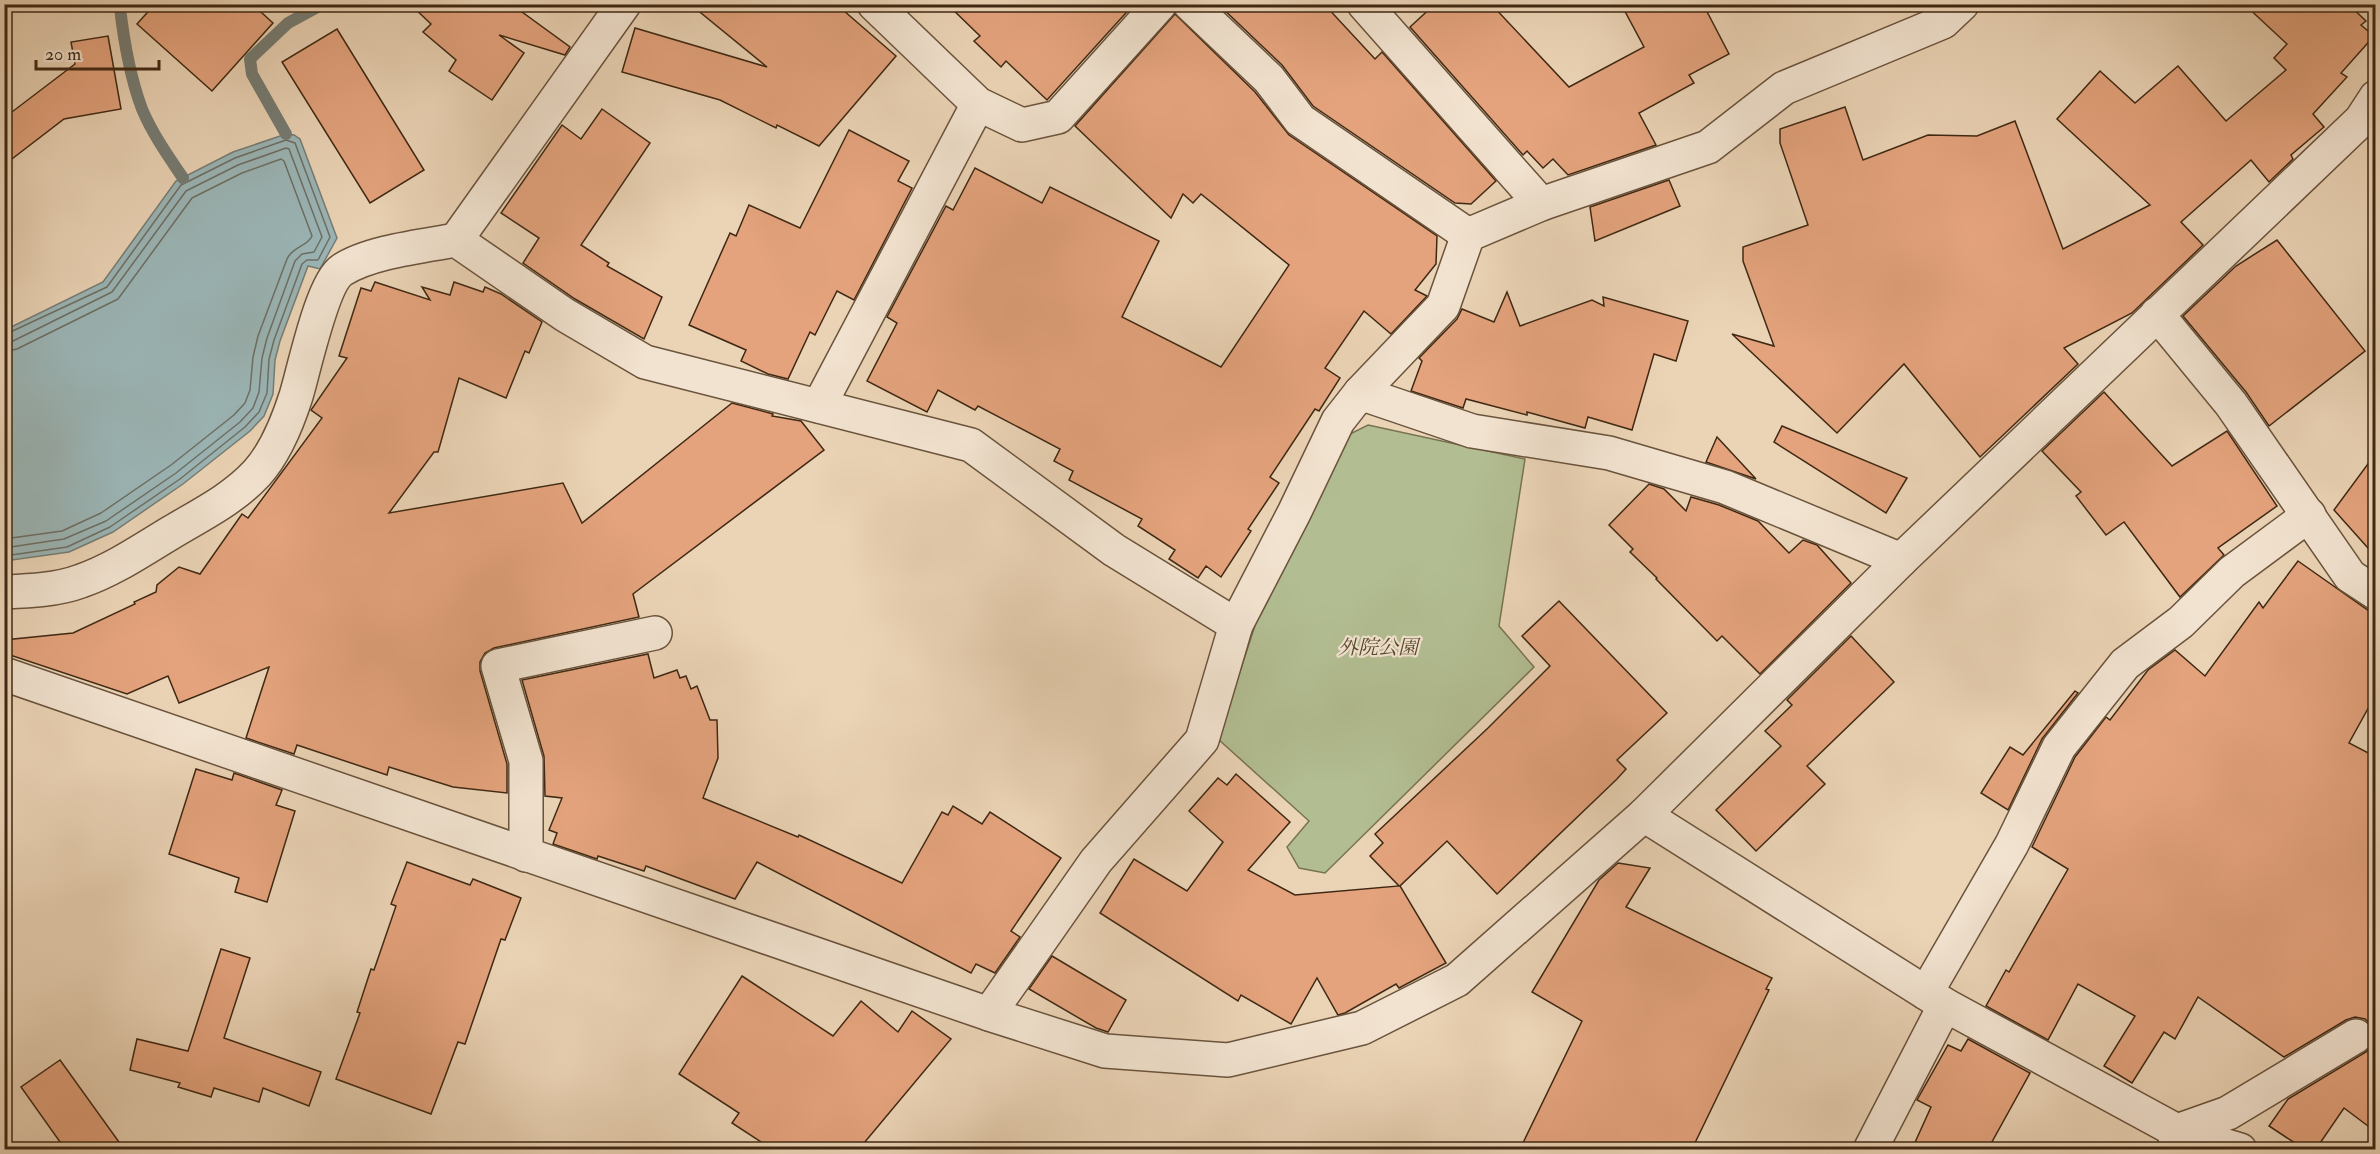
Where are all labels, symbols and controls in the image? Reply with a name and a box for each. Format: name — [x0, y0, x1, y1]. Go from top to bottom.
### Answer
scale bar — [36, 33, 159, 71]
text: 20 m — [45, 43, 81, 66]
park label: 外院公園 — [1338, 635, 1421, 660]

